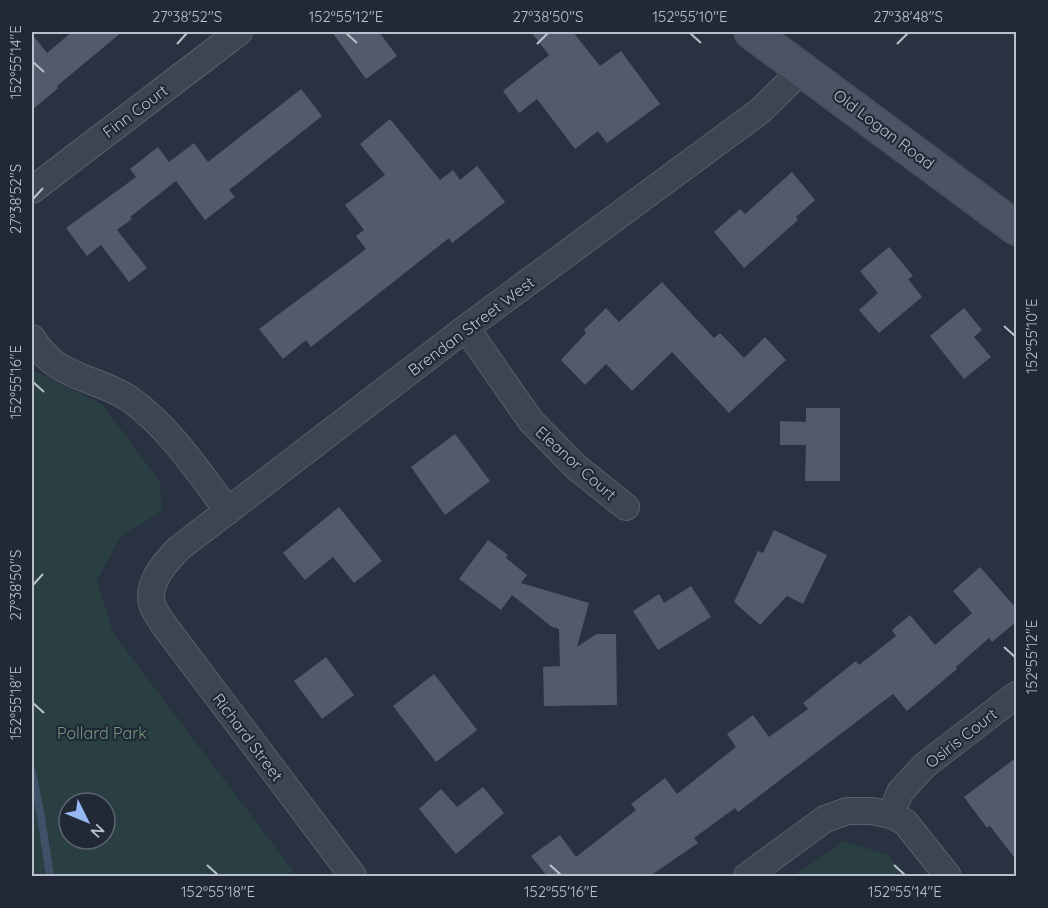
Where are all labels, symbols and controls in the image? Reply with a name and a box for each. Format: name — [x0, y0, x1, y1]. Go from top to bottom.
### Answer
text: 27°38'52"S — [152, 7, 222, 26]
text: 152°55'12"E — [309, 7, 383, 26]
text: 27°38'50"S — [513, 7, 583, 26]
text: 152°55'10"E — [652, 7, 728, 26]
text: 27°38'48"S — [873, 7, 943, 26]
text: 152°55'14"E — [6, 25, 25, 99]
street label: Finn Court — [99, 80, 171, 142]
street label: Old Logan Road — [830, 85, 938, 173]
text: 27°38'52"S — [6, 164, 25, 234]
street label: Brendan Street West — [404, 272, 538, 380]
text: 152°55'10"E — [1022, 298, 1041, 374]
text: 152°55'16"E — [6, 345, 25, 419]
street label: Eleanor Court — [532, 422, 620, 504]
text: 27°38'50"S — [6, 550, 25, 620]
text: 152°55'12"E — [1022, 620, 1041, 694]
text: 152°55'18"E — [6, 666, 25, 740]
street label: Richard Street — [208, 689, 288, 785]
street label: Osiris Court — [921, 704, 1001, 772]
park label: Pollard Park — [57, 723, 147, 743]
north arrow — [57, 791, 117, 851]
text: N — [87, 820, 109, 842]
text: 152°55'18"E — [181, 882, 255, 901]
text: 152°55'16"E — [524, 882, 598, 901]
text: 152°55'14"E — [868, 882, 942, 901]

